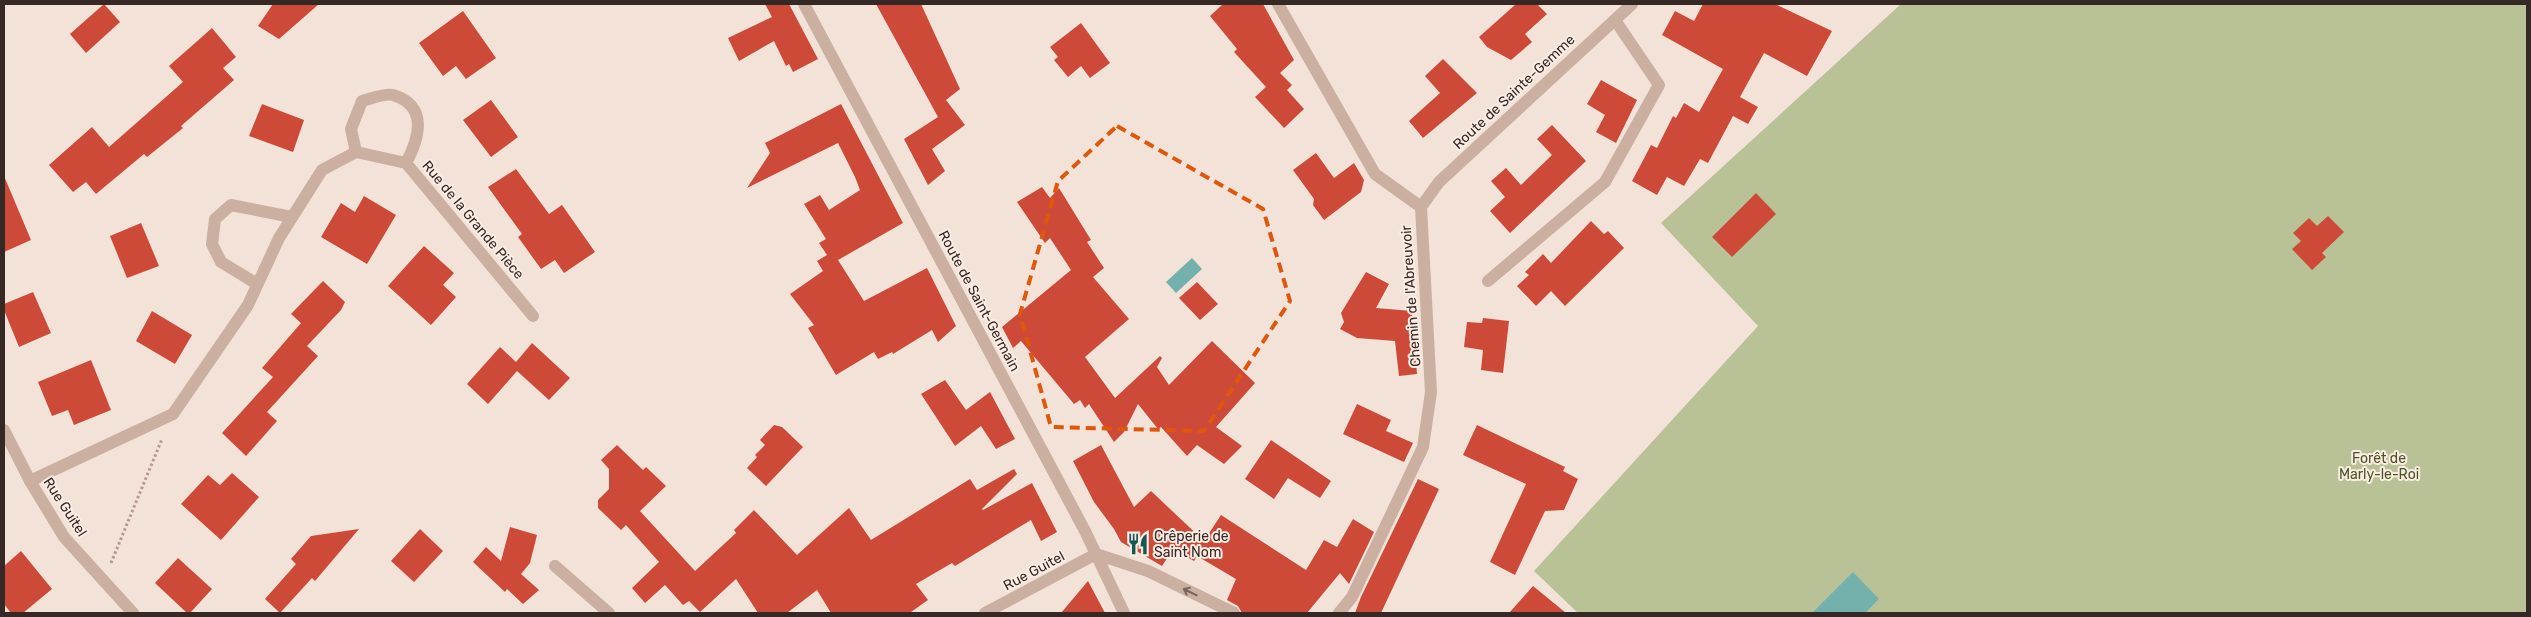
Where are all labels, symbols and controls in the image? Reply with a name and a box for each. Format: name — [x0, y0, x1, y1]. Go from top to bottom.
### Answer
street label: Route de Sainte-Gemme — [1450, 31, 1579, 153]
street label: Rue de la Grande Pièce — [418, 157, 528, 283]
street label: Chemin de l'Abreuvoir — [1398, 224, 1424, 367]
street label: Route de Saint-Germain — [935, 228, 1023, 374]
park label: Forêt de Marly-le-Roi — [2339, 450, 2419, 483]
street label: Rue Guitel — [40, 474, 90, 540]
place label: Crêperie de Saint Nom — [1154, 528, 1229, 561]
restaurant icon: Crêperie de Saint Nom — [1125, 531, 1151, 557]
street label: Rue Guitel — [1000, 548, 1068, 594]
one-way arrow — [1183, 587, 1198, 596]

